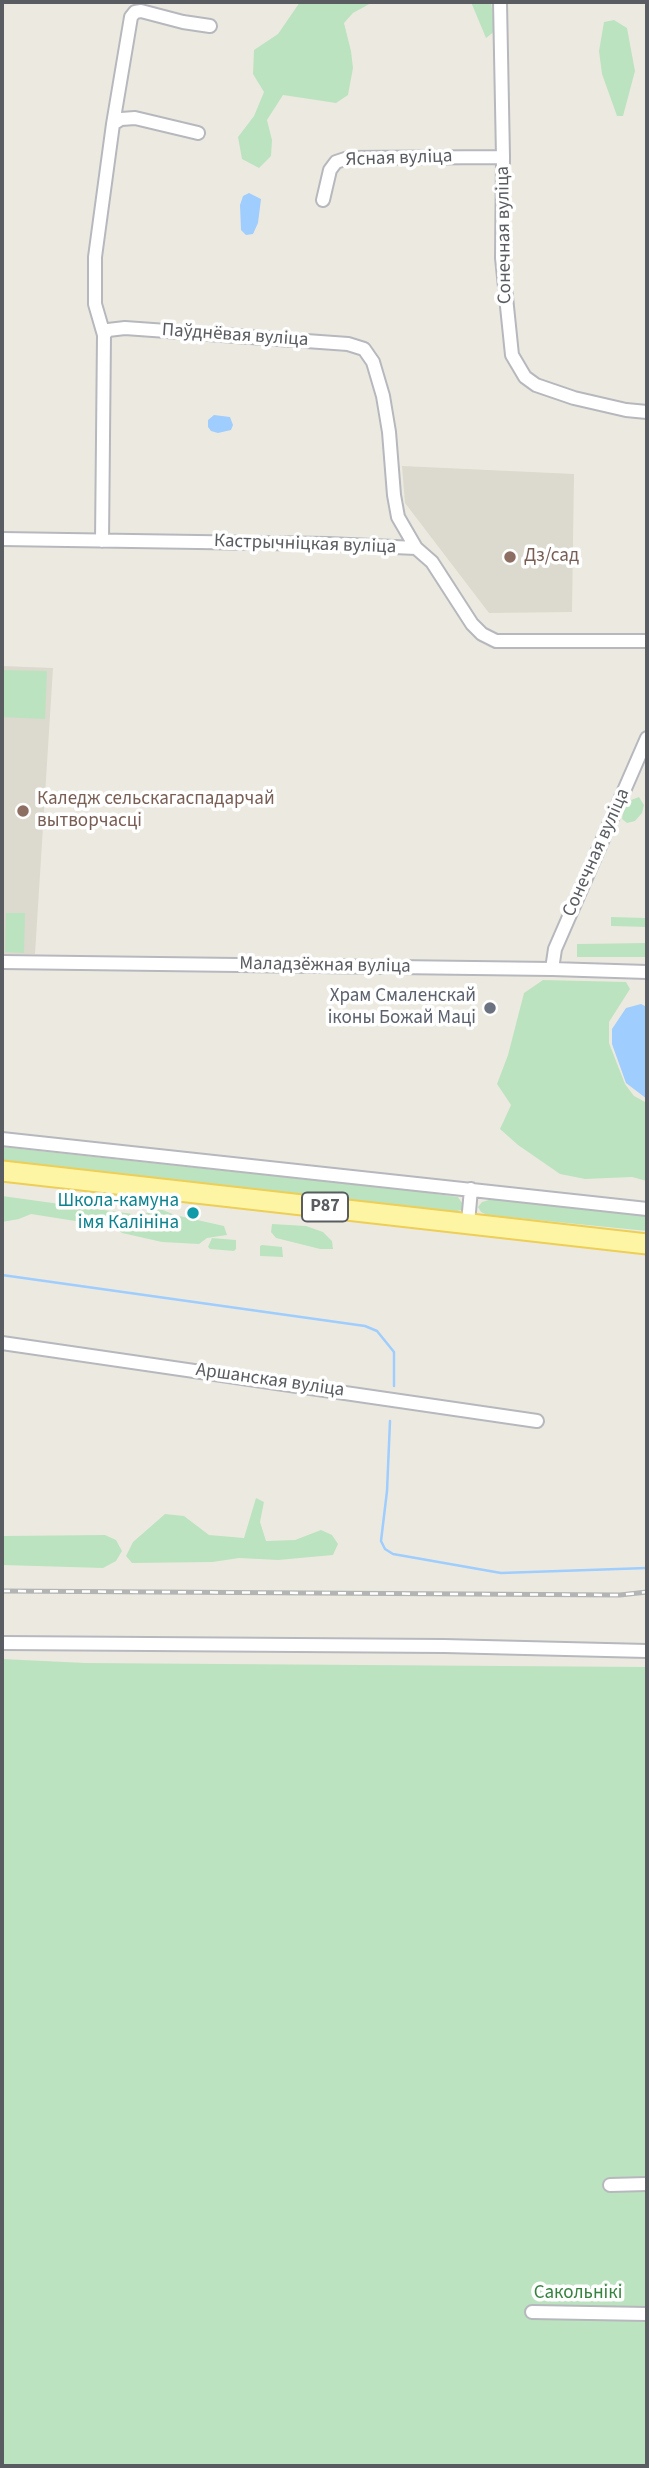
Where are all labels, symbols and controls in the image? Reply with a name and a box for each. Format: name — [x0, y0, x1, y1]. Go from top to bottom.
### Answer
street label: Ясная вуліца — [345, 146, 453, 172]
street label: Сонечная вуліца — [492, 166, 518, 304]
street label: Паўднёвая вуліца — [161, 320, 309, 352]
street label: Кастрычніцкая вуліца — [213, 530, 397, 560]
place label: Дз/сад — [524, 546, 579, 568]
marker: Дз/сад — [502, 549, 518, 565]
street label: Сонечная вуліца — [558, 785, 636, 921]
place label: Каледж сельскагаспадарчай вытворчасці — [37, 789, 275, 833]
marker: Каледж сельскагаспадарчай вытворчасці — [15, 803, 31, 819]
street label: Маладзёжная вуліца — [239, 953, 411, 979]
place label: Храм Смаленскай іконы Божай Маці — [328, 986, 476, 1030]
marker: Храм Смаленскай іконы Божай Маці — [482, 1000, 498, 1016]
place label: Школа-камуна імя Калініна — [57, 1191, 179, 1235]
road number: Р87 — [302, 1192, 348, 1222]
marker: Школа-камуна імя Калініна — [185, 1205, 201, 1221]
street label: Аршанская вуліца — [194, 1359, 346, 1403]
park label: Сакольнікі — [534, 2283, 622, 2305]

